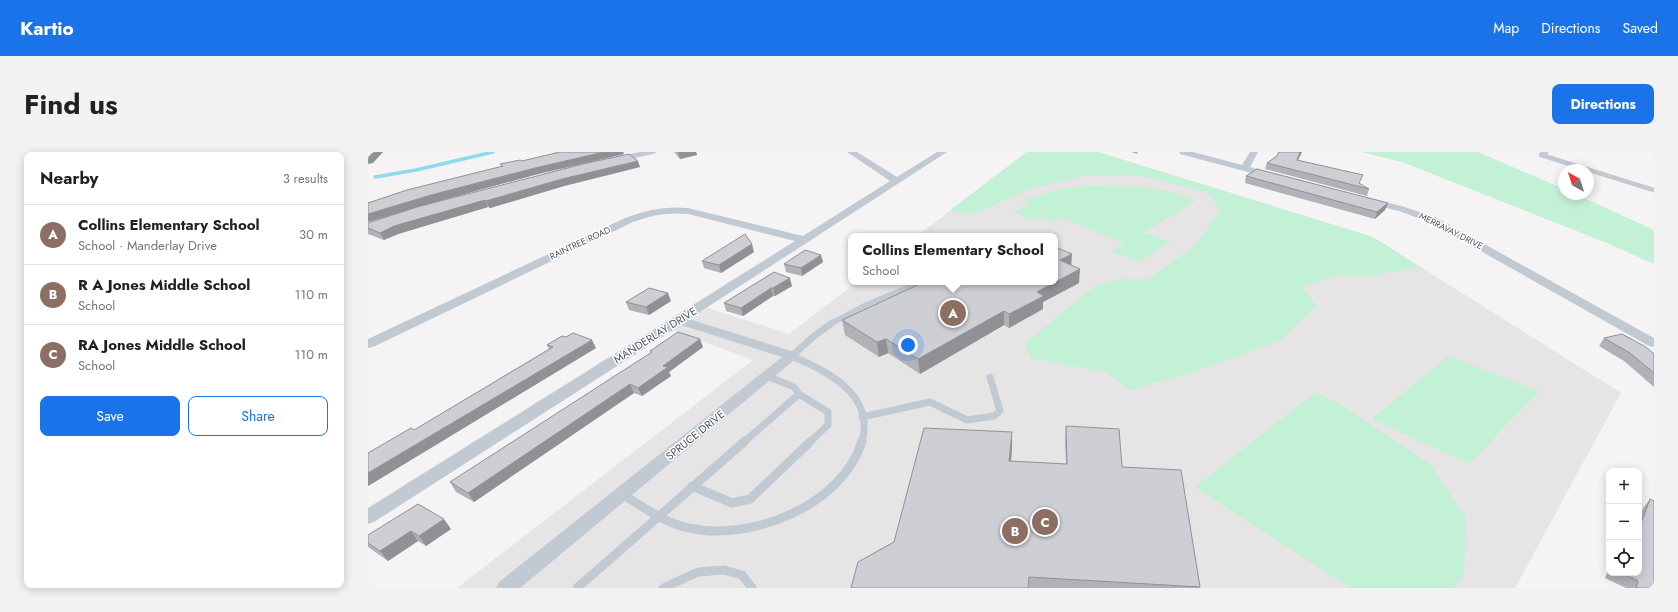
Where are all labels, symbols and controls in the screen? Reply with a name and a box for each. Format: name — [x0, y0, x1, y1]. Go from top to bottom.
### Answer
text: Kartio — [20, 15, 74, 42]
text: Map — [1493, 18, 1519, 38]
text: Directions — [1541, 18, 1601, 38]
text: Saved — [1623, 18, 1658, 38]
text: Find us — [24, 84, 118, 125]
button: Directions — [1552, 84, 1654, 124]
north arrow — [1558, 164, 1594, 200]
text: Nearby — [40, 166, 98, 190]
text: 3 results — [283, 169, 328, 188]
street label: MERRAVAY DRIVE — [1417, 209, 1485, 252]
text: Collins Elementary School — [78, 214, 260, 236]
street label: RAINTREE ROAD — [547, 223, 612, 262]
text: A — [48, 225, 58, 244]
text: 30 m — [299, 225, 328, 244]
popup — [848, 233, 1058, 285]
text: School · Manderlay Drive — [78, 236, 217, 255]
text: Collins Elementary School — [862, 239, 1044, 261]
text: School — [862, 261, 900, 280]
text: R A Jones Middle School — [78, 274, 250, 296]
text: B — [49, 285, 57, 304]
text: 110 m — [294, 285, 328, 304]
text: School — [78, 296, 115, 315]
pin: A — [940, 298, 966, 328]
street label: MANDERLAY DRIVE — [610, 303, 700, 367]
text: RA Jones Middle School — [78, 334, 246, 356]
your location — [898, 335, 918, 355]
text: C — [48, 345, 58, 364]
text: 110 m — [294, 345, 328, 364]
text: School — [78, 356, 115, 375]
button: Save — [40, 396, 180, 436]
button: Share — [188, 396, 328, 436]
street label: SPRUCE DRIVE — [662, 406, 728, 464]
map controls — [1606, 468, 1642, 576]
button: + — [1606, 468, 1642, 504]
button: − — [1606, 504, 1642, 540]
pin: C — [1032, 507, 1058, 537]
pin: B — [1002, 516, 1028, 546]
button: locate — [1606, 540, 1642, 576]

